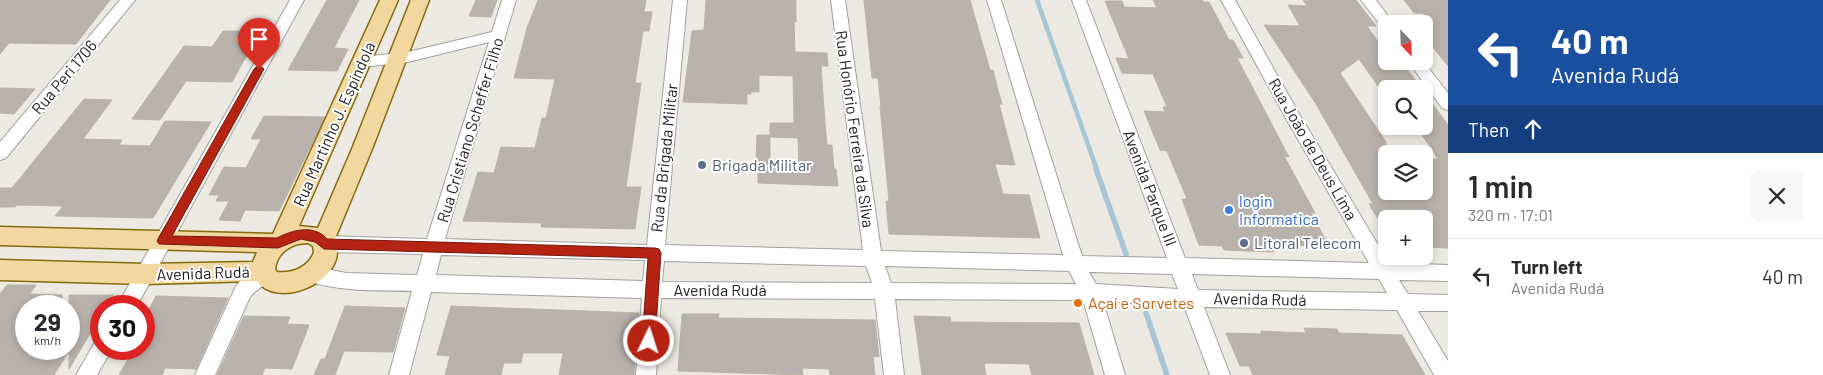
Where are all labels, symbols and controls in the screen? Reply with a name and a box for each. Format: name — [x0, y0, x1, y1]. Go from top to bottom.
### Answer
north arrow — [1378, 15, 1432, 70]
map controls — [1378, 15, 1433, 265]
pin — [238, 18, 280, 69]
text: 40 m — [1551, 19, 1628, 61]
icon: left — [1468, 20, 1533, 85]
icon: arrive — [245, 25, 273, 53]
street label: Rua Honório Ferreira da Silva — [832, 29, 879, 229]
street label: Rua Cristiano Scheffer Filho — [432, 35, 507, 225]
street label: Rua Peri 1706 — [27, 36, 100, 118]
street label: Rua Martinho J. Espíndola — [289, 38, 379, 209]
text: Avenida Rudá — [1551, 61, 1679, 87]
street label: Rua João de Deus Lima — [1265, 74, 1362, 223]
button: search — [1378, 80, 1433, 135]
street label: Rua da Brigada Militar — [646, 82, 681, 233]
icon: ahead — [1519, 115, 1547, 143]
text: Then — [1468, 118, 1509, 141]
street label: Avenida Parque III — [1120, 127, 1181, 249]
button: layers — [1378, 145, 1433, 200]
place label: Brigada Militar — [712, 155, 812, 174]
marker: Brigada Militar — [696, 159, 708, 171]
text: 1 min — [1468, 168, 1533, 204]
button: close — [1751, 170, 1803, 222]
place label: login Informatica — [1239, 191, 1319, 228]
marker: login Informatica — [1223, 204, 1235, 216]
text: 320 m · 17:01 — [1468, 205, 1553, 224]
button: + — [1378, 210, 1433, 265]
place label: Litoral Telecom — [1254, 233, 1361, 252]
marker: Litoral Telecom — [1238, 237, 1250, 249]
text: Turn left — [1511, 255, 1582, 278]
street label: Avenida Rudá — [156, 261, 250, 284]
icon: left — [1468, 262, 1496, 290]
text: 40 m — [1762, 265, 1803, 288]
text: Avenida Rudá — [1511, 278, 1604, 297]
street label: Avenida Rudá — [673, 280, 767, 299]
street label: Avenida Rudá — [1213, 288, 1307, 309]
place label: Açaí e Sorvetes — [1088, 293, 1194, 312]
speed limit sign: 30 — [90, 295, 155, 360]
marker: Açaí e Sorvetes — [1072, 297, 1084, 309]
text: 29 — [34, 306, 61, 336]
position arrow — [622, 314, 674, 366]
text: km/h — [34, 333, 61, 347]

